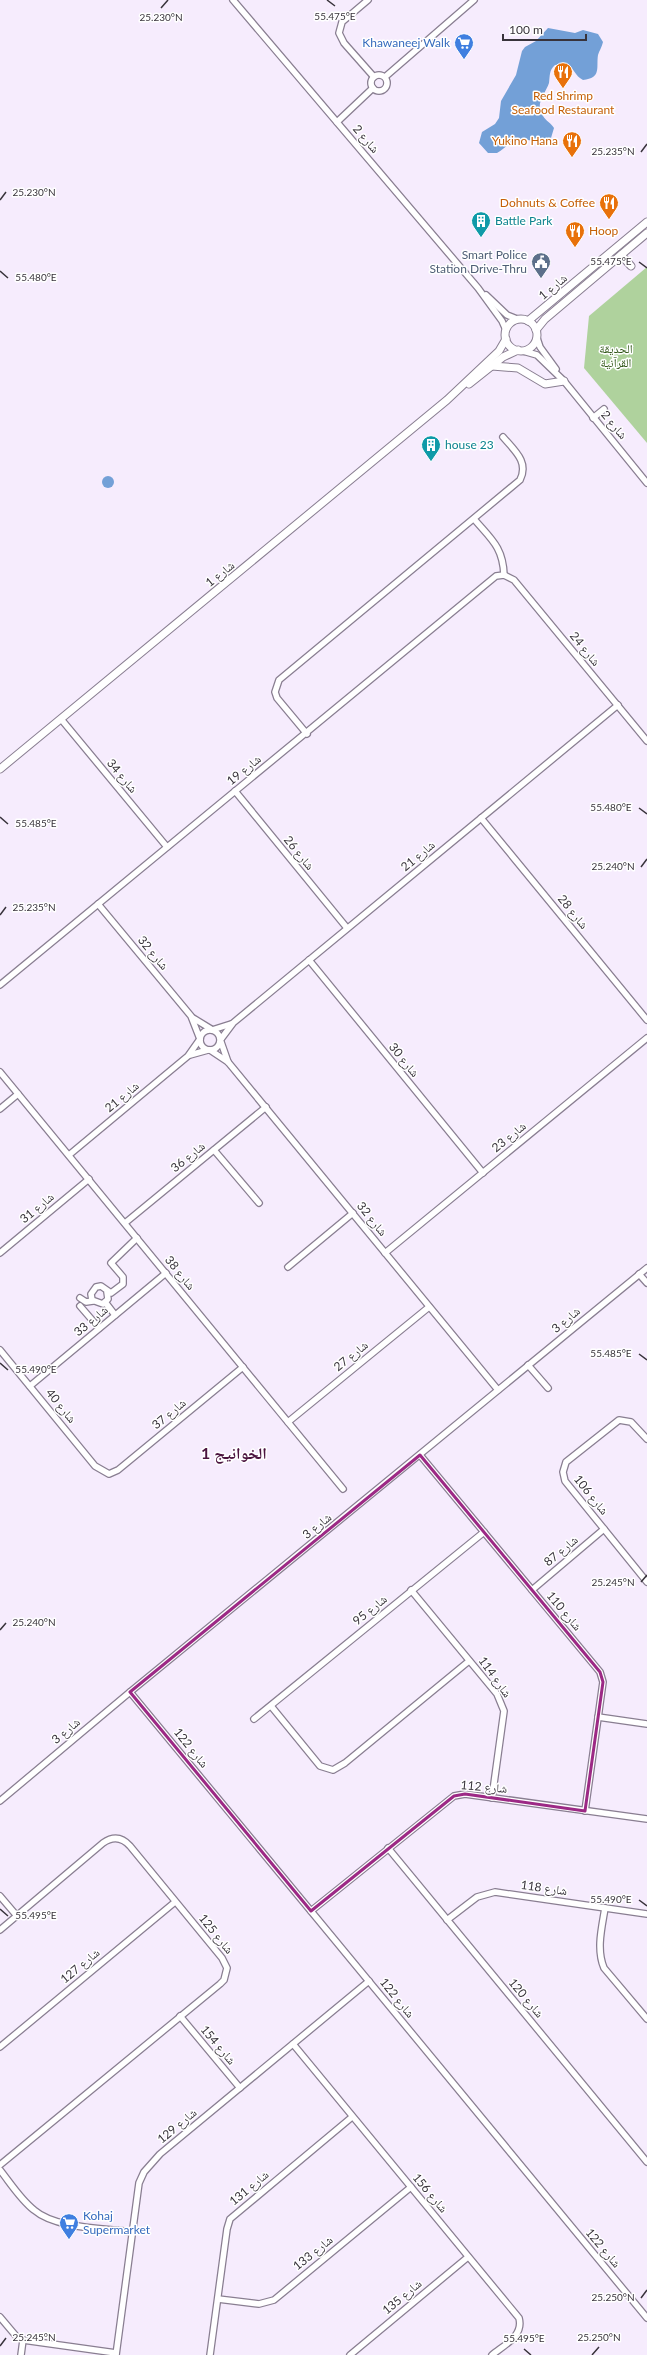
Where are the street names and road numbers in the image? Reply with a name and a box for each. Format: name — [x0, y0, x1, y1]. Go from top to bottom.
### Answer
street label: شارع 2 — [349, 121, 383, 157]
street label: شارع 1 — [535, 270, 571, 304]
street label: شارع 2 — [597, 407, 631, 443]
street label: شارع 1 — [202, 557, 238, 591]
street label: شارع 24 — [566, 628, 604, 670]
street label: شارع 19 — [223, 751, 265, 789]
street label: شارع 34 — [103, 756, 141, 796]
street label: شارع 26 — [280, 832, 318, 874]
street label: شارع 21 — [398, 837, 438, 875]
street label: شارع 28 — [554, 891, 592, 933]
street label: شارع 32 — [134, 933, 172, 973]
street label: شارع 30 — [385, 1039, 423, 1081]
street label: شارع 21 — [102, 1078, 142, 1116]
street label: شارع 23 — [488, 1118, 530, 1156]
street label: شارع 36 — [167, 1138, 209, 1176]
street label: شارع 31 — [17, 1189, 57, 1227]
street label: شارع 32 — [353, 1198, 391, 1240]
street label: شارع 38 — [161, 1252, 199, 1294]
street label: شارع 33 — [71, 1302, 111, 1340]
street label: شارع 3 — [548, 1303, 584, 1337]
street label: شارع 27 — [330, 1337, 372, 1375]
street label: شارع 40 — [42, 1385, 80, 1427]
street label: شارع 37 — [149, 1395, 189, 1433]
street label: شارع 106 — [570, 1472, 612, 1518]
street label: شارع 3 — [299, 1509, 335, 1543]
street label: شارع 87 — [541, 1532, 581, 1570]
street label: شارع 110 — [543, 1588, 585, 1634]
street label: شارع 95 — [349, 1591, 391, 1629]
street label: شارع 114 — [475, 1653, 515, 1701]
street label: شارع 3 — [48, 1714, 84, 1748]
street label: شارع 122 — [170, 1725, 212, 1771]
street label: شارع 112 — [460, 1777, 508, 1797]
street label: شارع 118 — [520, 1877, 568, 1899]
street label: شارع 125 — [195, 1911, 237, 1957]
street label: شارع 127 — [57, 1945, 103, 1987]
street label: شارع 122 — [376, 1975, 418, 2021]
street label: شارع 120 — [505, 1975, 547, 2021]
street label: شارع 154 — [197, 2022, 239, 2068]
street label: شارع 129 — [154, 2105, 200, 2147]
street label: شارع 131 — [226, 2167, 272, 2209]
street label: شارع 156 — [409, 2170, 451, 2216]
street label: شارع 122 — [582, 2225, 624, 2271]
street label: شارع 133 — [290, 2232, 336, 2274]
street label: شارع 135 — [379, 2276, 425, 2318]

